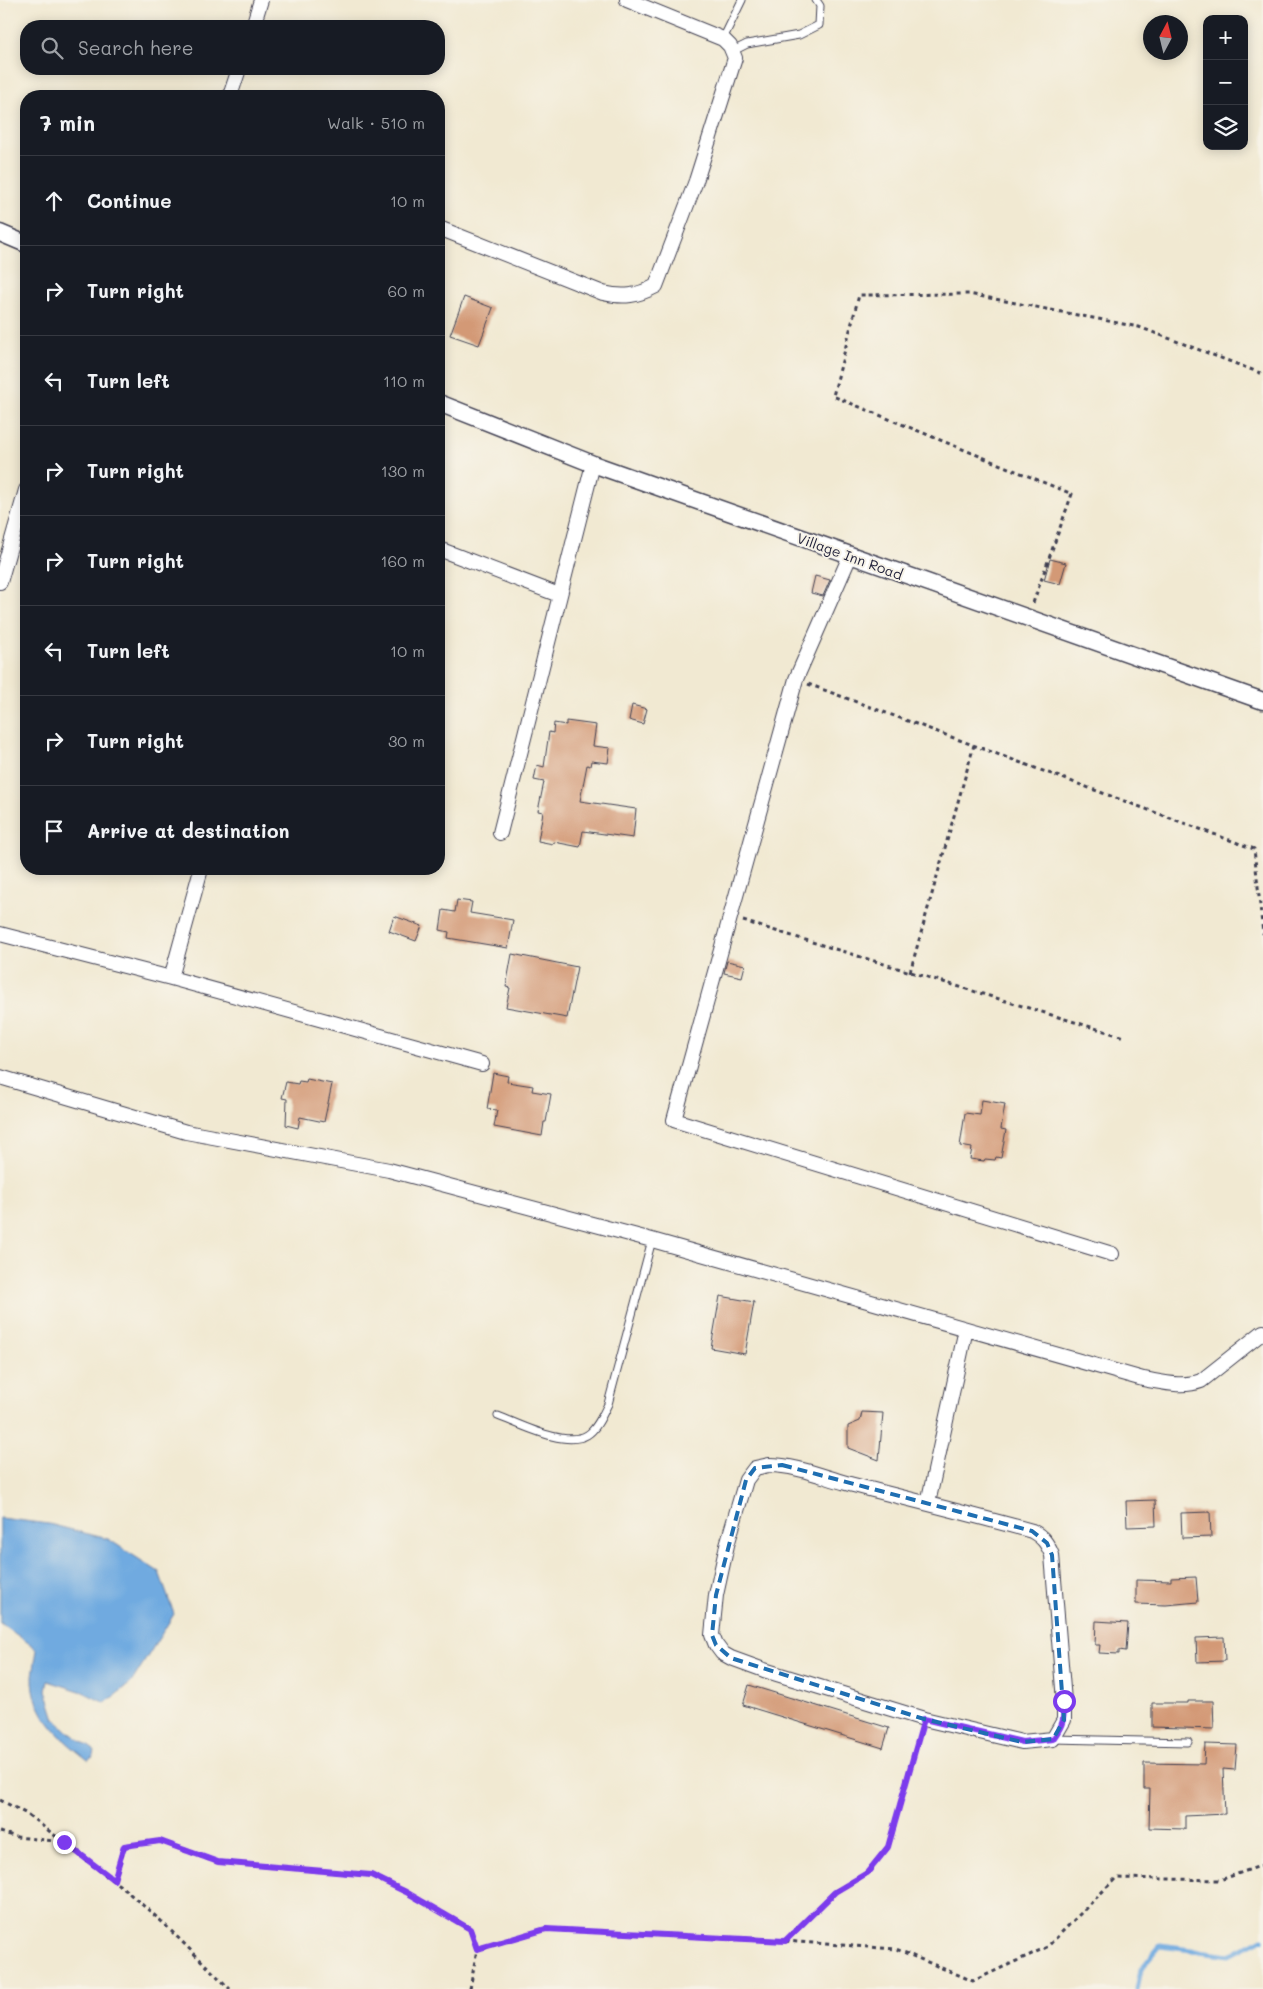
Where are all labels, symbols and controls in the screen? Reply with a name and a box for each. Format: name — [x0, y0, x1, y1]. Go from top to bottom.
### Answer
north arrow — [1143, 15, 1188, 60]
map controls — [1203, 15, 1248, 150]
button: + — [1203, 15, 1248, 60]
search box — [20, 20, 445, 75]
icon: search — [38, 34, 66, 62]
text: Search here — [78, 35, 194, 60]
button: − — [1203, 60, 1248, 105]
button: layers — [1203, 105, 1248, 150]
text: 7 min — [40, 109, 95, 136]
text: Walk · 510 m — [327, 112, 425, 133]
icon: ahead — [40, 187, 68, 215]
text: Continue — [87, 188, 172, 213]
text: 10 m — [390, 190, 425, 211]
icon: right — [40, 277, 68, 305]
text: Turn right — [87, 278, 184, 303]
text: 60 m — [388, 280, 425, 301]
icon: left — [40, 367, 68, 395]
text: Turn left — [87, 368, 170, 393]
text: 110 m — [383, 370, 425, 391]
icon: right — [40, 457, 68, 485]
text: Turn right — [87, 458, 184, 483]
text: 130 m — [381, 460, 425, 481]
street label: Village Inn Road — [794, 528, 906, 584]
icon: right — [40, 547, 68, 575]
text: Turn right — [87, 548, 184, 573]
text: 160 m — [380, 550, 425, 571]
icon: left — [40, 637, 68, 665]
text: Turn left — [87, 638, 170, 663]
text: 10 m — [390, 640, 425, 661]
icon: right — [40, 727, 68, 755]
text: Turn right — [87, 728, 184, 753]
text: 30 m — [388, 730, 425, 751]
icon: arrive — [40, 817, 68, 845]
text: Arrive at destination — [87, 818, 290, 843]
route start — [1053, 1690, 1076, 1713]
route end — [53, 1831, 76, 1854]

